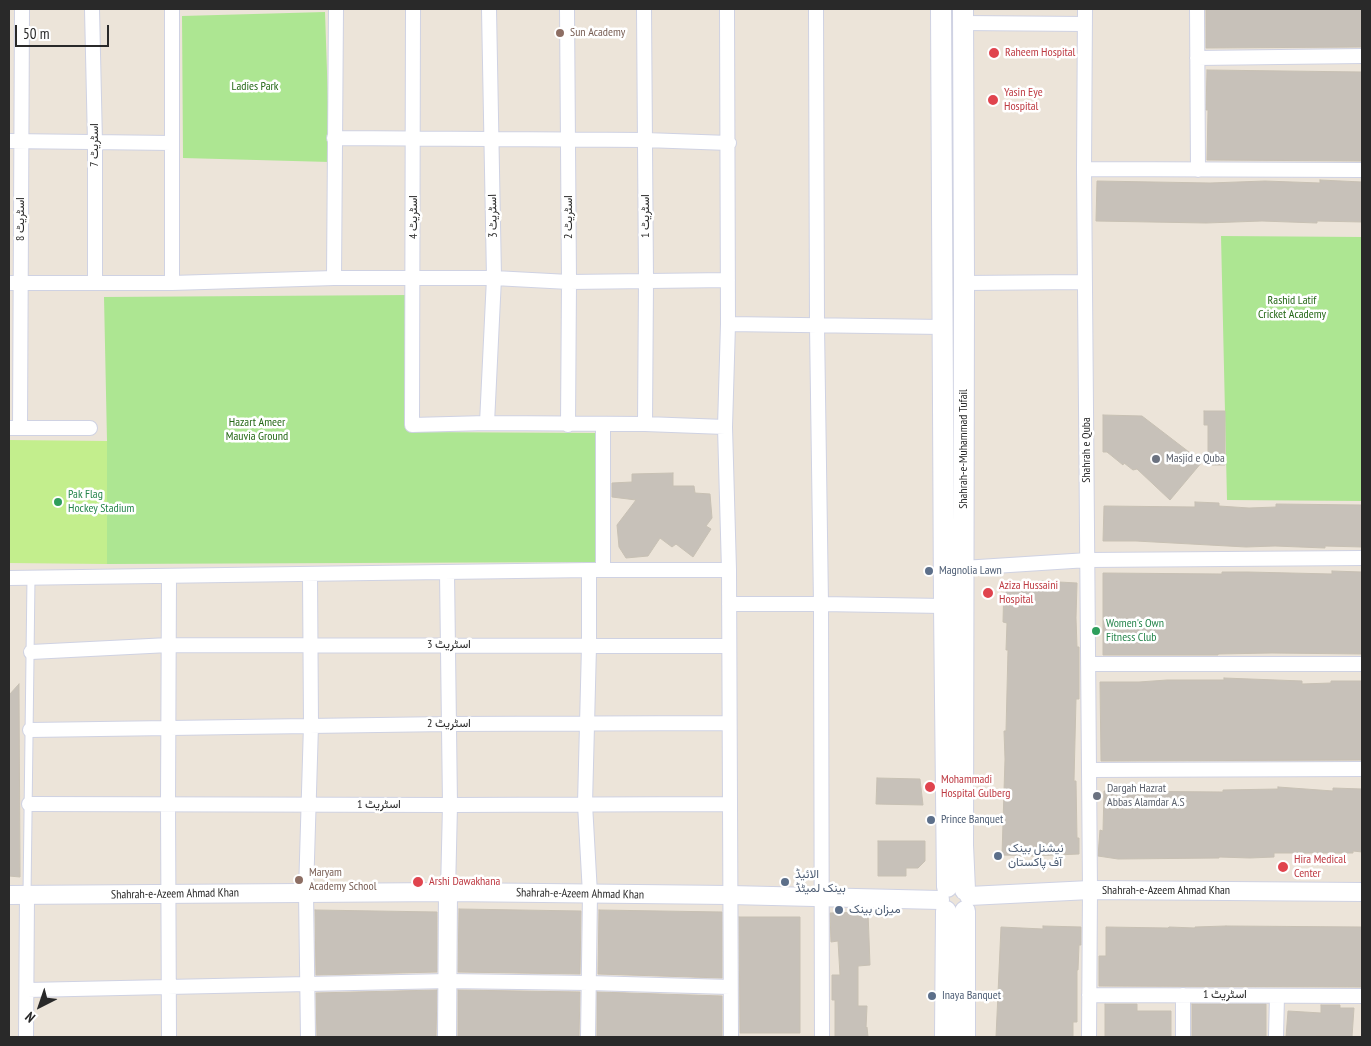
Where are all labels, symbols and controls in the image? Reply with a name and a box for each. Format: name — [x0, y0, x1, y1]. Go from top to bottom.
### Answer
scale bar — [18, 15, 111, 47]
text: 50 m — [23, 24, 49, 43]
place label: Sun Academy — [570, 26, 625, 40]
marker: Sun Academy — [554, 27, 566, 39]
marker: Raheem Hospital — [987, 46, 1001, 60]
place label: Raheem Hospital — [1005, 46, 1075, 60]
park label: Ladies Park — [232, 80, 278, 94]
place label: Yasin Eye Hospital — [1004, 86, 1043, 114]
marker: Yasin Eye Hospital — [986, 93, 1000, 107]
street label: اسٹریٹ 7 — [88, 123, 102, 167]
street label: اسٹریٹ 3 — [485, 194, 501, 238]
street label: اسٹریٹ 1 — [639, 194, 653, 238]
street label: اسٹریٹ 4 — [407, 195, 421, 239]
street label: اسٹریٹ 2 — [562, 195, 576, 239]
street label: اسٹریٹ 8 — [14, 197, 28, 241]
park label: Rashid Latif Cricket Academy — [1258, 294, 1326, 322]
street label: Shahrah-e-Muhammad Tufail — [957, 389, 971, 509]
park label: Hazart Ameer Mauvia Ground — [226, 416, 288, 444]
street label: Shahrah e Quba — [1080, 417, 1094, 483]
place label: Masjid e Quba — [1166, 452, 1225, 466]
marker: Masjid e Quba — [1150, 453, 1162, 465]
place label: Pak Flag Hockey Stadium — [68, 488, 134, 516]
marker: Pak Flag Hockey Stadium — [52, 496, 64, 508]
place label: Magnolia Lawn — [939, 564, 1002, 578]
marker: Magnolia Lawn — [923, 565, 935, 577]
place label: Aziza Hussaini Hospital — [999, 579, 1058, 607]
marker: Aziza Hussaini Hospital — [981, 586, 995, 600]
place label: Women's Own Fitness Club — [1106, 617, 1164, 645]
marker: Women's Own Fitness Club — [1090, 625, 1102, 637]
street label: اسٹریٹ 3 — [427, 638, 471, 652]
street label: اسٹریٹ 2 — [427, 717, 471, 731]
place label: Mohammadi Hospital Gulberg — [941, 773, 1010, 801]
marker: Mohammadi Hospital Gulberg — [923, 780, 937, 794]
place label: Dargah Hazrat Abbas Alamdar A.S — [1107, 782, 1185, 810]
marker: Dargah Hazrat Abbas Alamdar A.S — [1091, 790, 1103, 802]
street label: اسٹریٹ 1 — [357, 798, 401, 812]
place label: Prince Banquet — [941, 813, 1003, 827]
marker: Prince Banquet — [925, 814, 937, 826]
place label: نیشنل بینک آف پاکستان — [1008, 842, 1064, 870]
marker: نیشنل بینک آف پاکستان — [992, 850, 1004, 862]
place label: Hira Medical Center — [1294, 853, 1346, 881]
marker: Hira Medical Center — [1276, 860, 1290, 874]
place label: Maryam Academy School — [309, 866, 376, 894]
place label: الائیڈ بینک لمیٹڈ — [795, 868, 846, 896]
marker: Maryam Academy School — [293, 874, 305, 886]
marker: Arshi Dawakhana — [411, 875, 425, 889]
place label: Arshi Dawakhana — [429, 875, 500, 889]
marker: الائیڈ بینک لمیٹڈ — [779, 876, 791, 888]
street label: Shahrah-e-Azeem Ahmad Khan — [1102, 884, 1230, 898]
street label: Shahrah-e-Azeem Ahmad Khan — [111, 886, 239, 902]
street label: Shahrah-e-Azeem Ahmad Khan — [516, 886, 644, 902]
place label: میزان بینک — [849, 903, 901, 917]
marker: میزان بینک — [833, 904, 845, 916]
north arrow — [15, 981, 65, 1031]
street label: اسٹریٹ 1 — [1203, 988, 1247, 1002]
place label: Inaya Banquet — [942, 989, 1001, 1003]
marker: Inaya Banquet — [926, 990, 938, 1002]
text: N — [21, 1008, 39, 1027]

